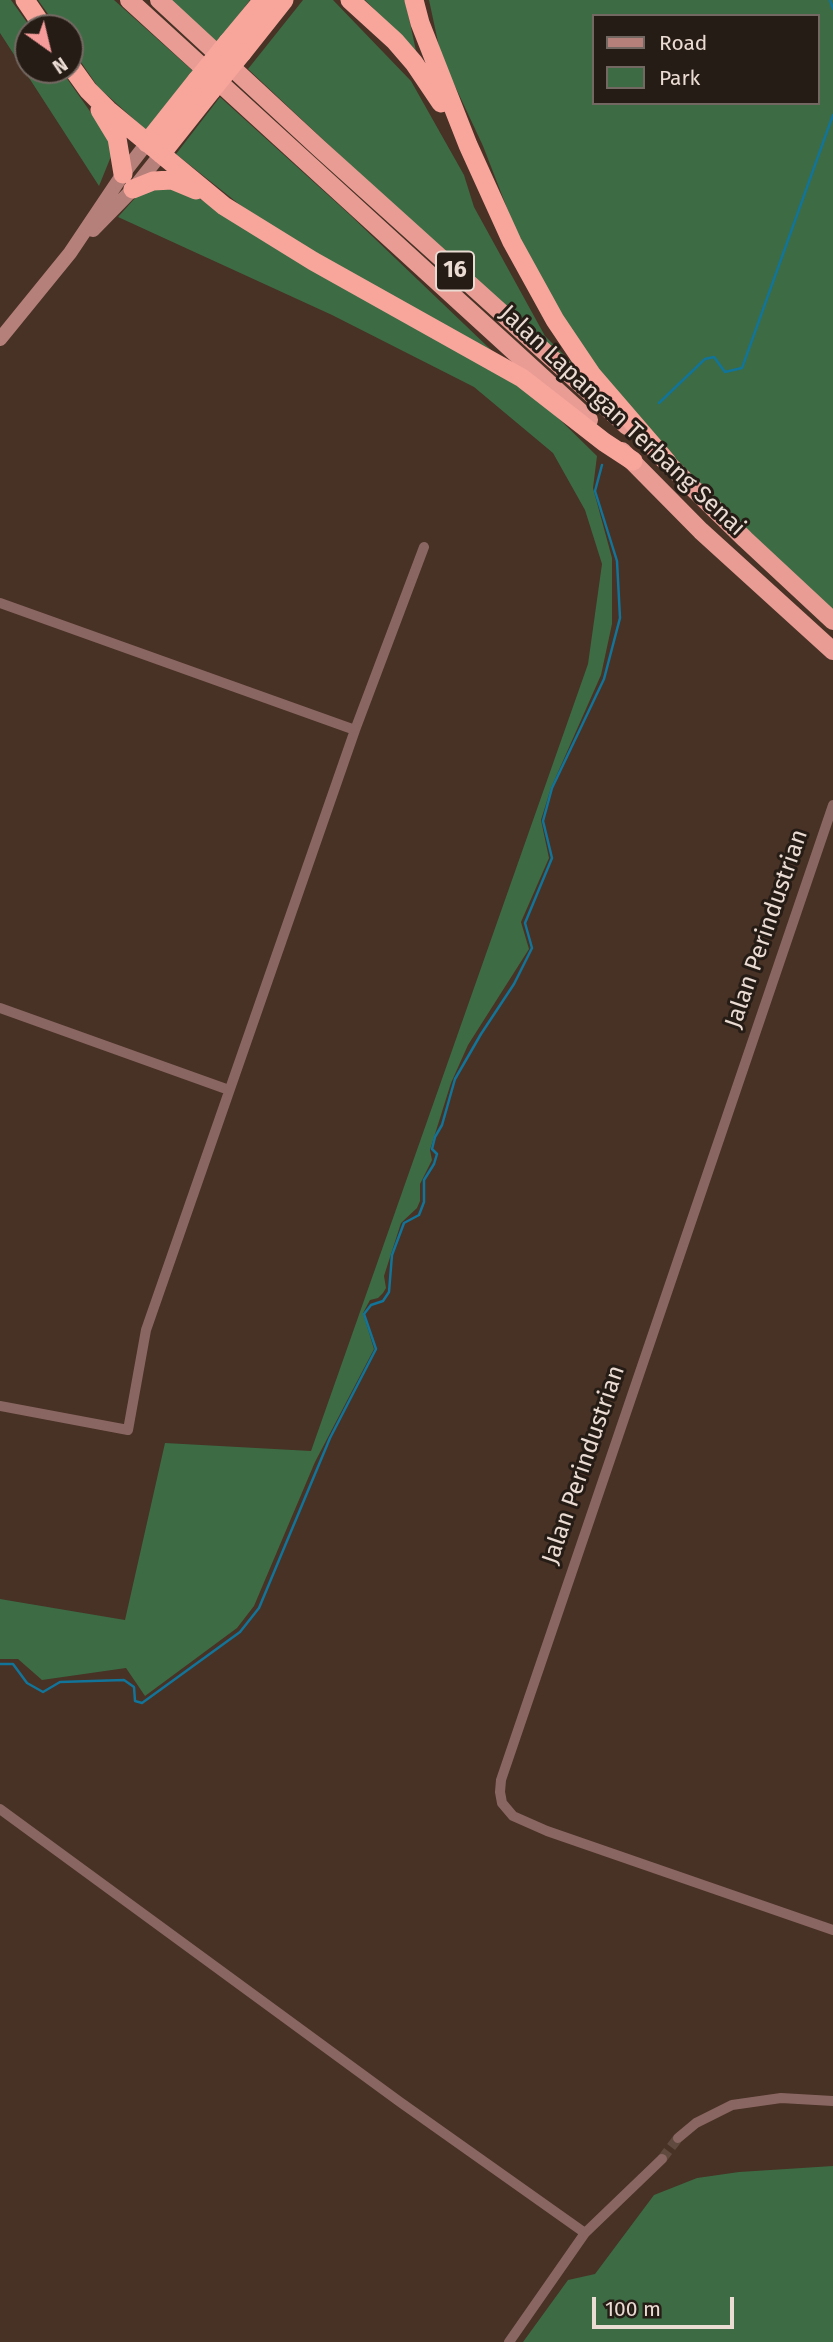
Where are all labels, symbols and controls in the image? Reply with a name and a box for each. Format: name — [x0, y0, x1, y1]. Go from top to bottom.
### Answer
north arrow — [14, 14, 84, 84]
legend — [592, 14, 819, 105]
text: Road — [659, 30, 707, 56]
text: N — [48, 52, 72, 78]
text: Park — [659, 65, 700, 91]
road number: 16 — [436, 252, 474, 290]
street label: Jalan Lapangan Terbang Senai — [493, 300, 751, 542]
street label: Jalan Perindustrian — [719, 826, 815, 1032]
street label: Jalan Perindustrian — [536, 1362, 632, 1568]
scale bar — [595, 2282, 737, 2326]
text: 100 m — [605, 2296, 661, 2322]

